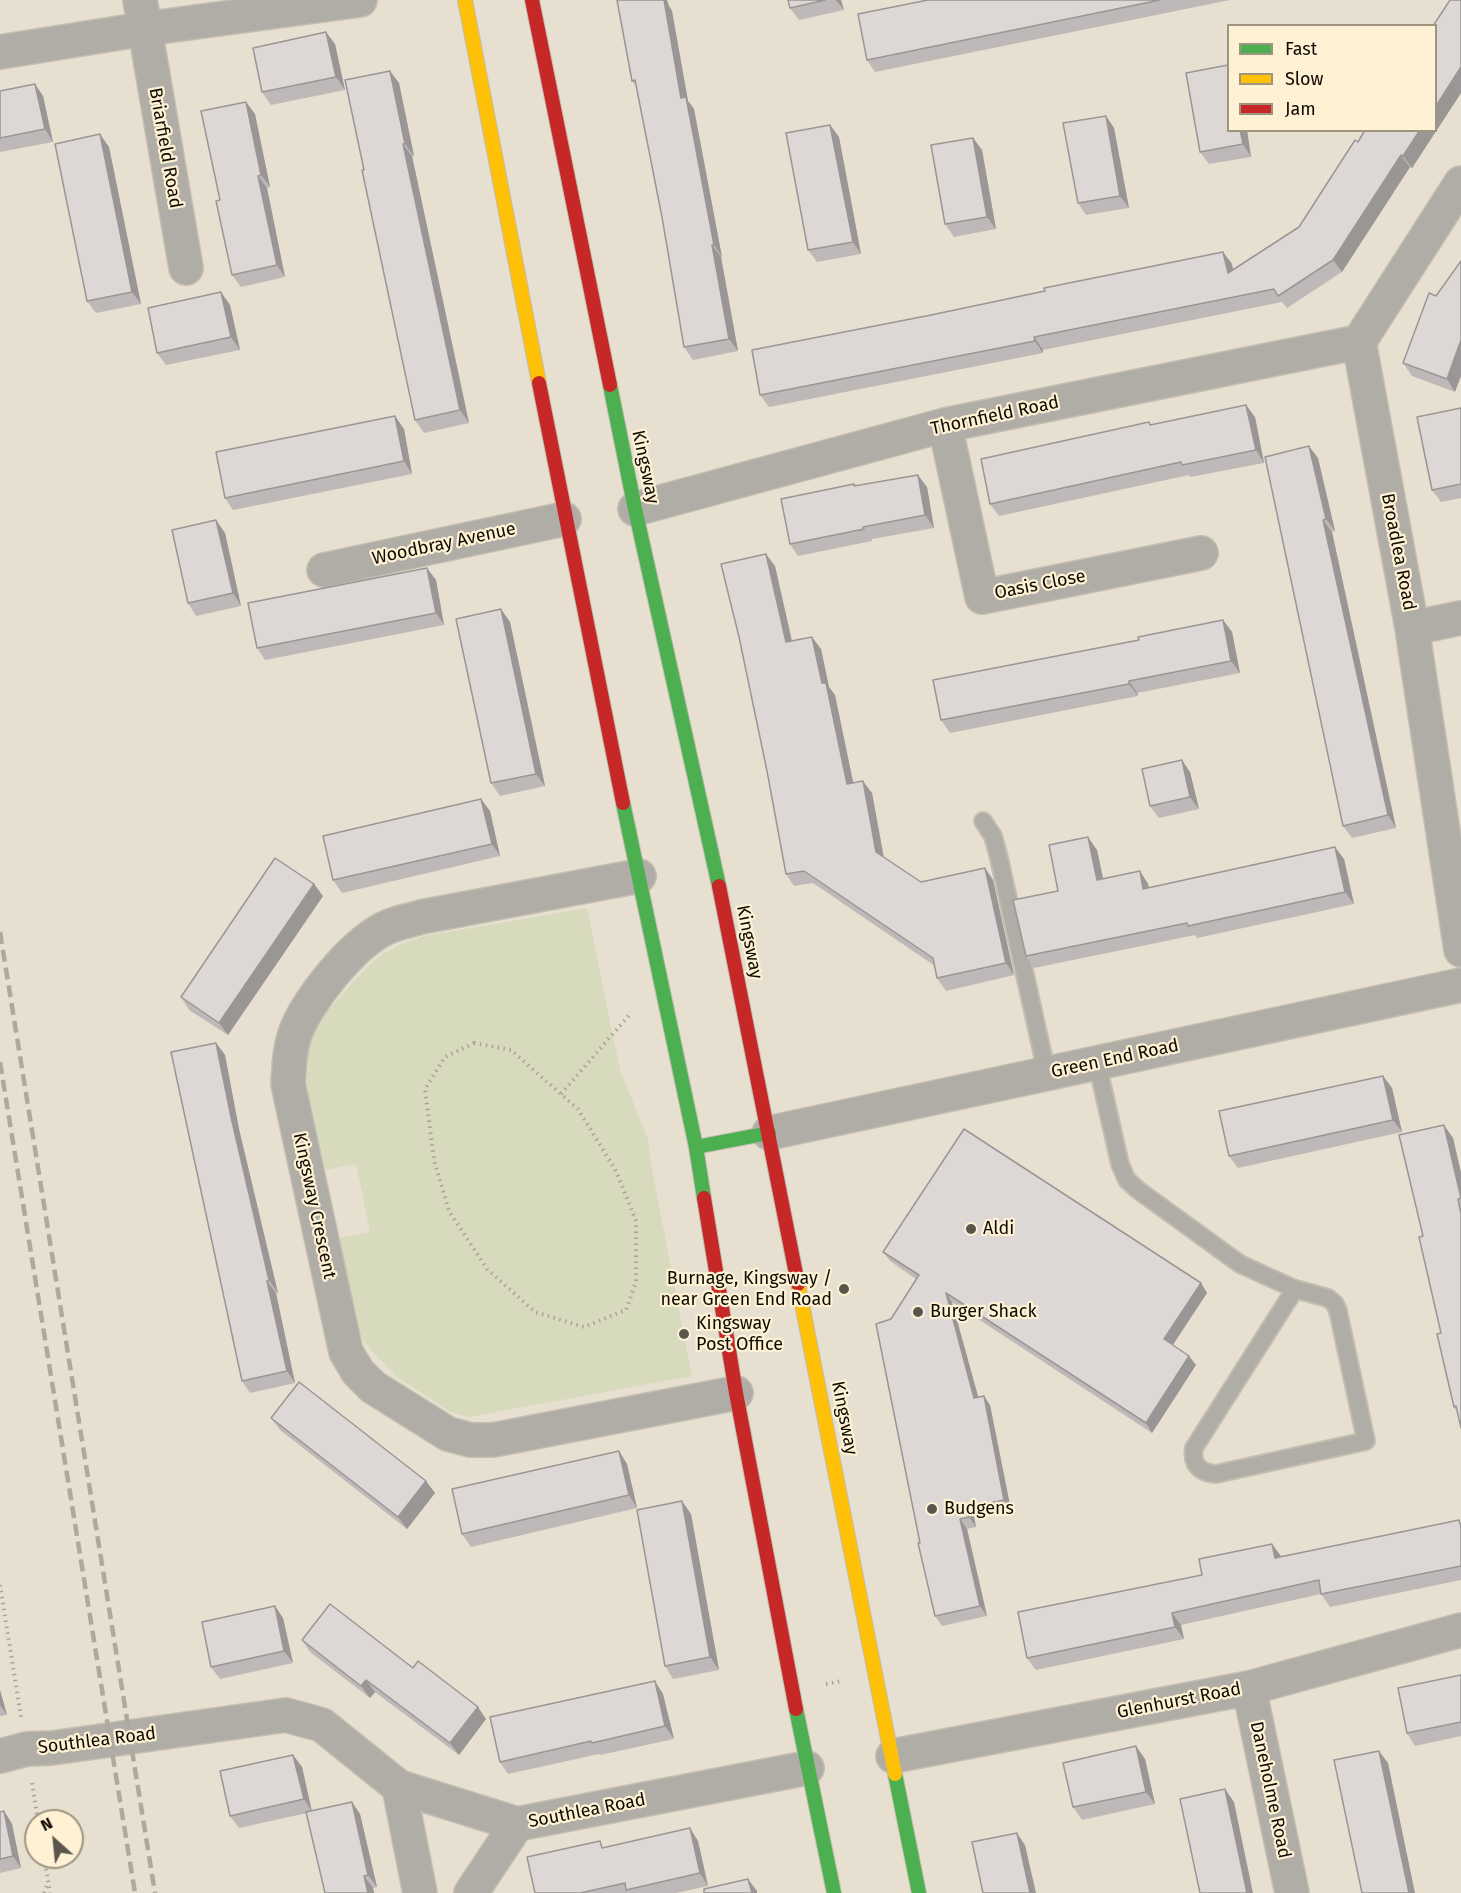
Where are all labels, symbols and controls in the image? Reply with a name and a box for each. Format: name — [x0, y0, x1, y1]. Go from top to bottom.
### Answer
legend — [1227, 24, 1437, 132]
text: Fast — [1285, 38, 1317, 60]
text: Slow — [1285, 68, 1323, 90]
street label: Briarfield Road — [144, 86, 186, 210]
text: Jam — [1285, 98, 1316, 120]
street label: Thornfield Road — [929, 392, 1061, 440]
street label: Kingsway — [627, 428, 663, 506]
street label: Broadlea Road — [1376, 491, 1420, 613]
street label: Woodbray Avenue — [370, 518, 518, 570]
street label: Oasis Close — [993, 566, 1087, 604]
street label: Kingsway — [731, 903, 767, 981]
street label: Green End Road — [1049, 1035, 1181, 1083]
street label: Kingsway Crescent — [288, 1131, 340, 1281]
place label: Aldi — [983, 1218, 1014, 1240]
marker: Aldi — [964, 1222, 978, 1236]
place label: Burnage, Kingsway / near Green End Road — [661, 1268, 832, 1310]
marker: Burnage, Kingsway / near Green End Road — [837, 1282, 851, 1296]
place label: Burger Shack — [930, 1301, 1037, 1323]
marker: Burger Shack — [911, 1305, 925, 1319]
place label: Kingsway Post Office — [696, 1313, 783, 1356]
marker: Kingsway Post Office — [677, 1327, 691, 1341]
street label: Kingsway — [826, 1379, 862, 1457]
place label: Budgens — [944, 1498, 1014, 1520]
marker: Budgens — [925, 1502, 939, 1516]
street label: Glenhurst Road — [1115, 1678, 1243, 1724]
street label: Daneholme Road — [1245, 1720, 1295, 1860]
street label: Southlea Road — [37, 1723, 157, 1759]
street label: Southlea Road — [527, 1789, 647, 1833]
north arrow — [24, 1809, 84, 1869]
text: N — [37, 1813, 56, 1835]

